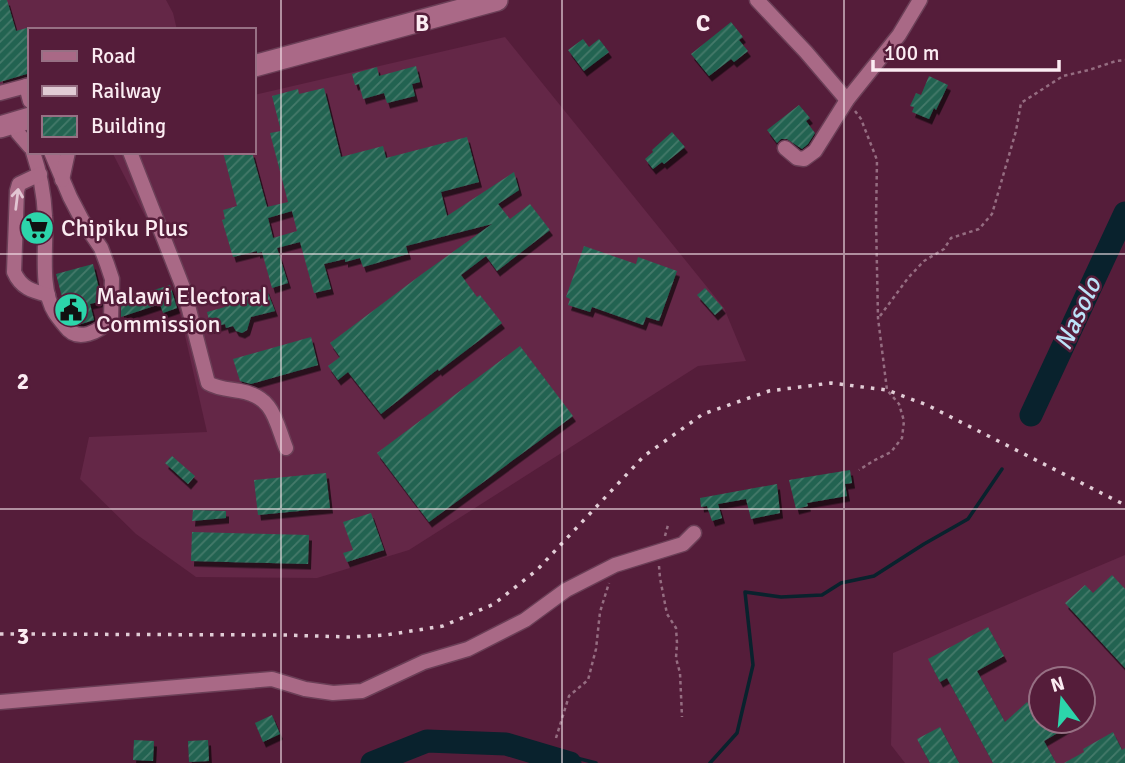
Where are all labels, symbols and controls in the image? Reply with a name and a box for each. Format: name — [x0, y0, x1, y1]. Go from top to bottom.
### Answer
text: B — [415, 9, 429, 38]
text: C — [696, 9, 710, 38]
legend — [28, 28, 256, 154]
scale bar — [873, 28, 1058, 72]
text: 100 m — [884, 40, 939, 66]
text: Road — [91, 43, 136, 69]
text: Railway — [91, 78, 161, 104]
text: Building — [91, 113, 166, 139]
one-way arrow — [10, 188, 23, 211]
supermarket icon: Chipiku Plus — [18, 209, 56, 247]
place label: Chipiku Plus — [61, 213, 188, 243]
water label: Nasolo — [1047, 271, 1109, 355]
place label: Malawi Electoral Commission — [96, 281, 268, 339]
public building icon: Malawi Electoral Commission — [52, 291, 90, 329]
text: 2 — [17, 367, 29, 396]
text: 3 — [17, 622, 29, 651]
north arrow — [1027, 665, 1097, 735]
text: N — [1048, 671, 1067, 698]

